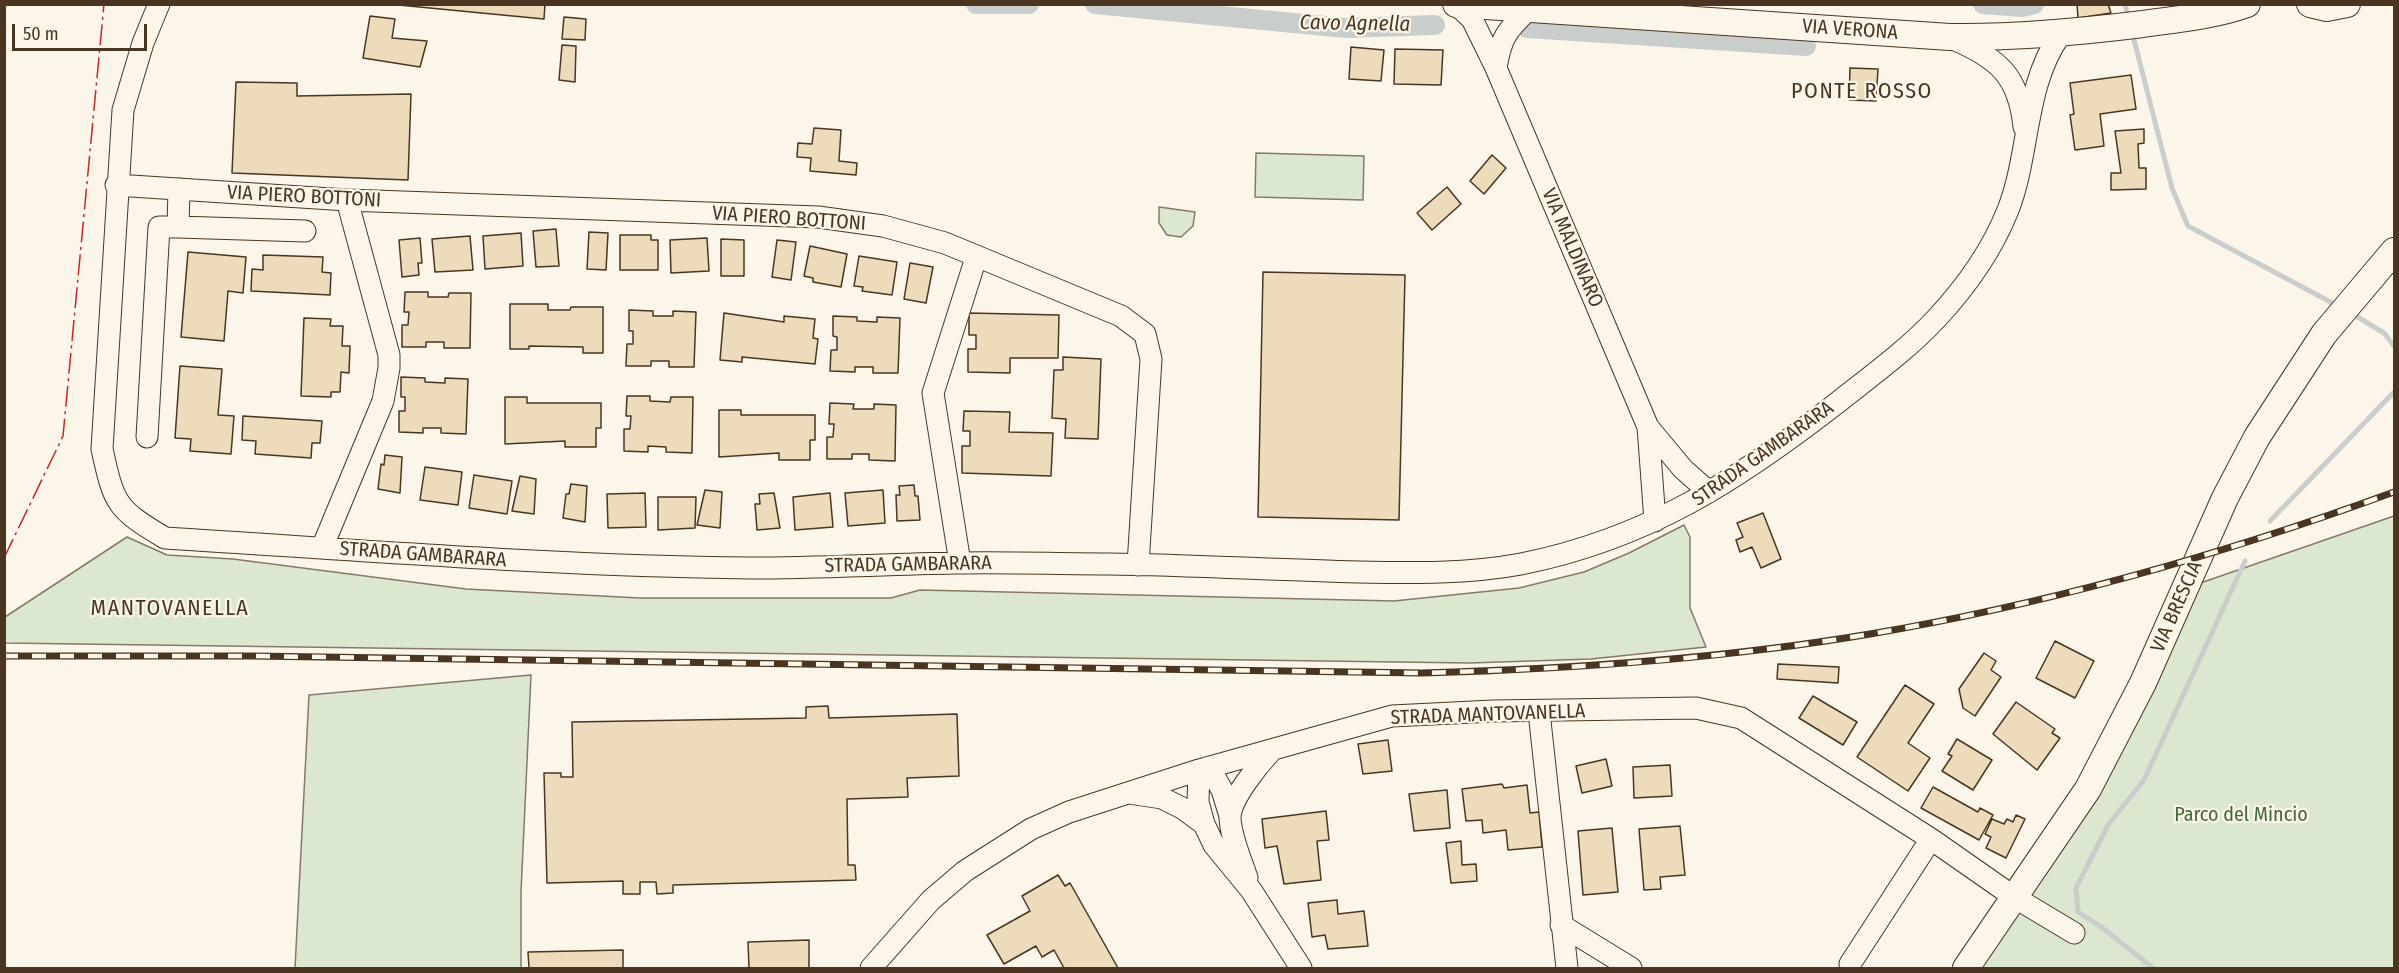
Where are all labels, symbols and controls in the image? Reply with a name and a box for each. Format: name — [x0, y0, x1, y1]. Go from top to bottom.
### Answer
water label: Cavo Agnella — [1299, 10, 1411, 38]
scale bar — [15, 12, 150, 50]
street label: VIA VERONA — [1801, 15, 1899, 45]
text: 50 m — [23, 23, 59, 45]
district label: PONTE ROSSO — [1791, 79, 1933, 105]
street label: VIA PIERO BOTTONI — [226, 181, 382, 213]
street label: VIA MALDINARO — [1536, 185, 1608, 311]
street label: VIA PIERO BOTTONI — [711, 202, 867, 236]
street label: STRADA GAMBARARA — [1688, 396, 1838, 512]
street label: STRADA GAMBARARA — [339, 537, 507, 573]
street label: STRADA GAMBARARA — [824, 552, 992, 578]
street label: VIA BRESCIA — [2146, 558, 2208, 656]
district label: MANTOVANELLA — [91, 596, 249, 622]
street label: STRADA MANTOVANELLA — [1390, 700, 1586, 730]
park label: Parco del Mincio — [2174, 803, 2308, 827]

